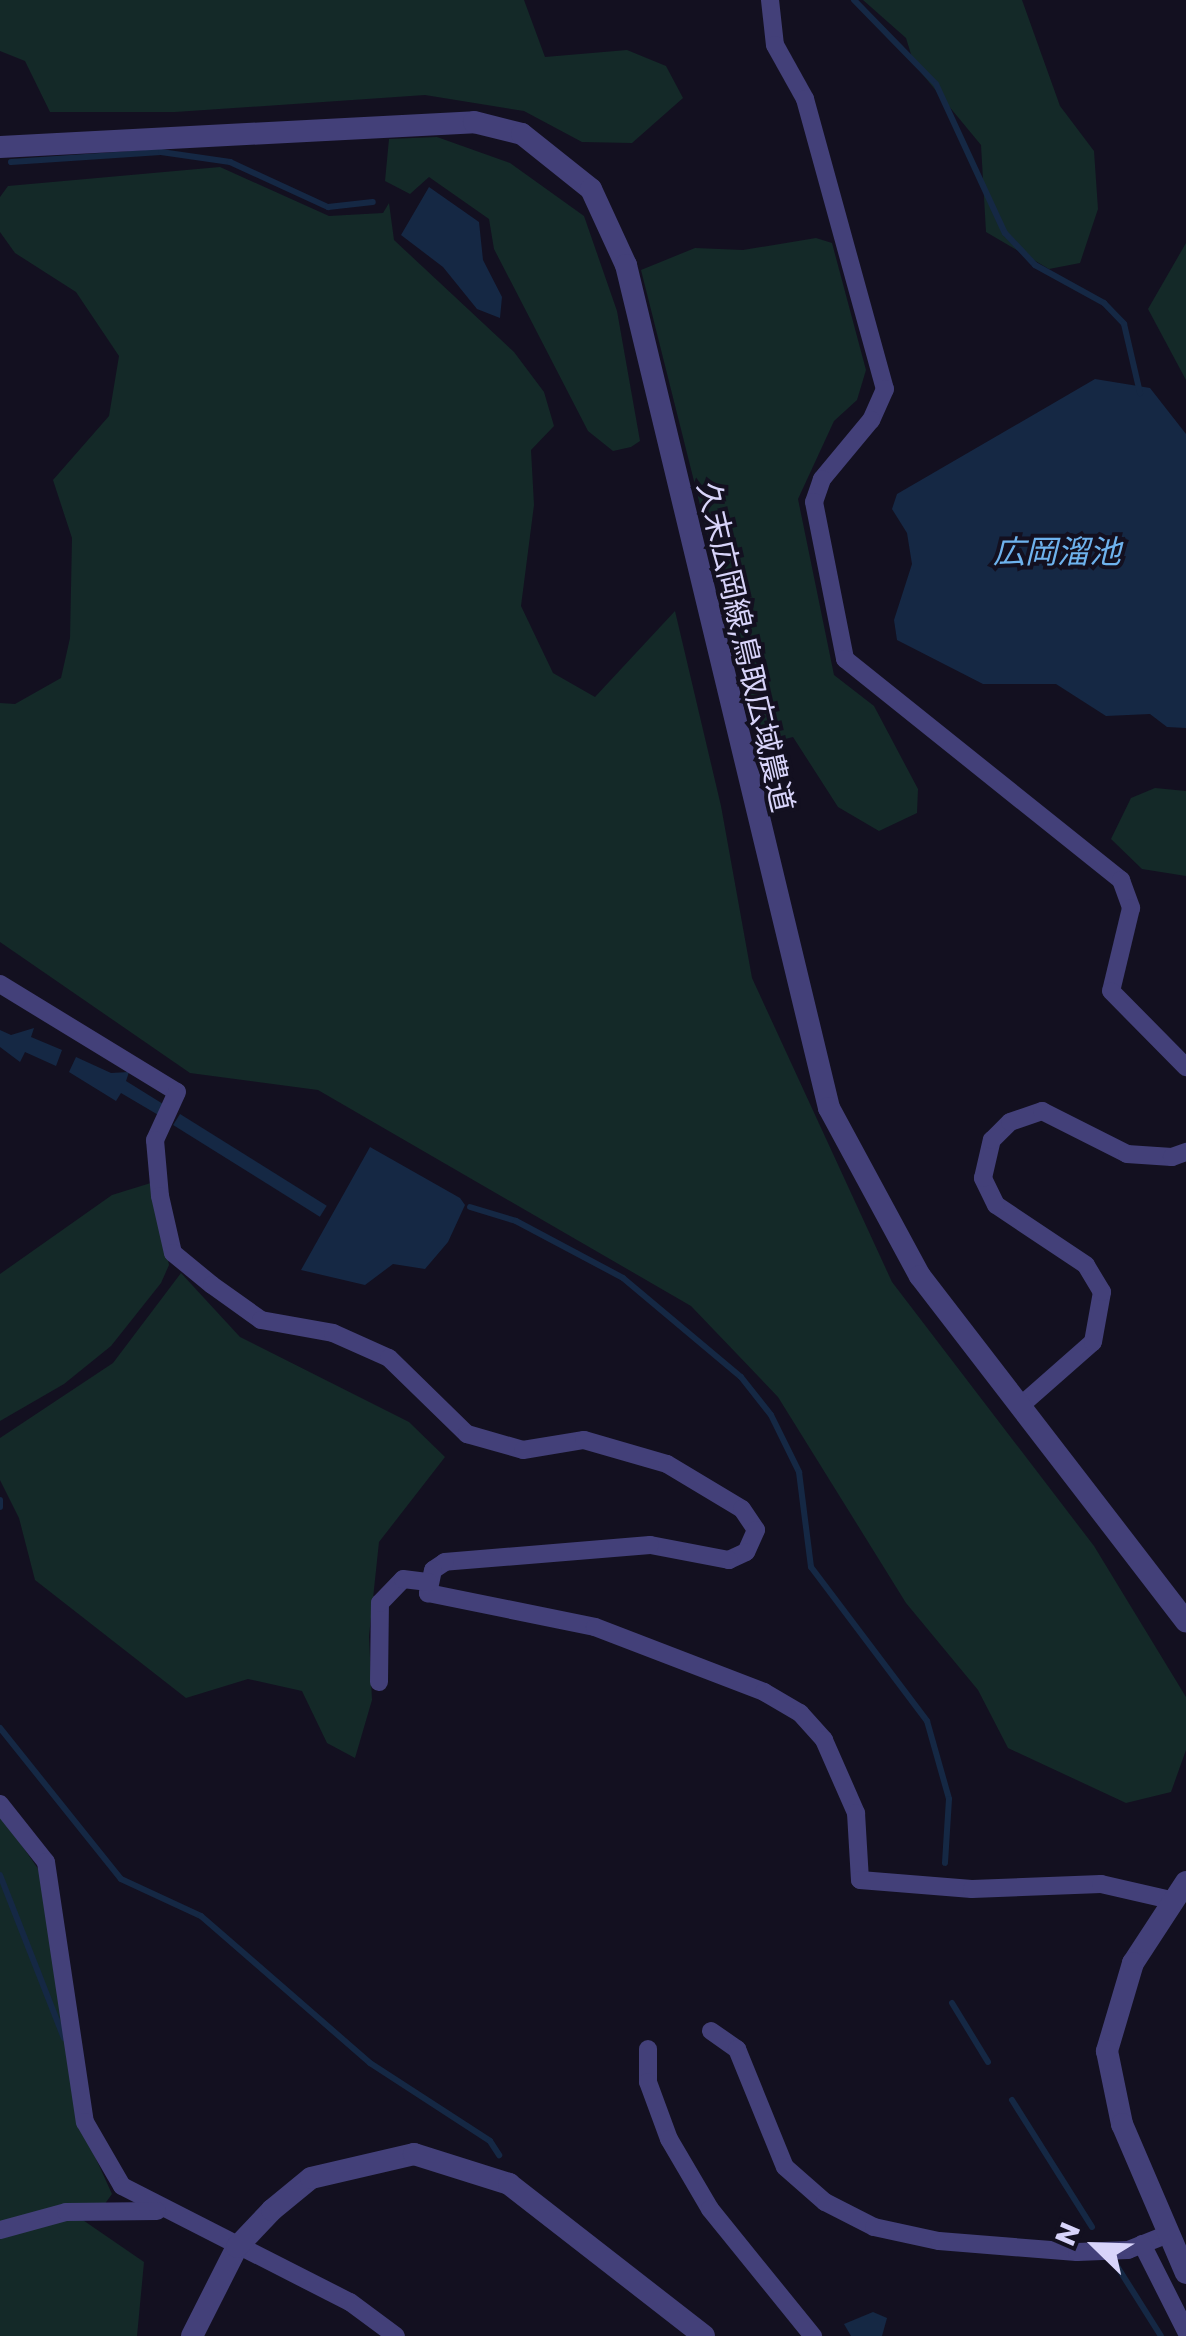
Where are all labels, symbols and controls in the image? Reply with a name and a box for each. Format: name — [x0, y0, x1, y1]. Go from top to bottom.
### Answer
street label: 久末広岡線;鳥取広域農道 — [689, 478, 801, 816]
water label: 広岡溜池 — [993, 533, 1121, 571]
north arrow — [1046, 2196, 1146, 2296]
text: N — [1046, 2217, 1090, 2251]

